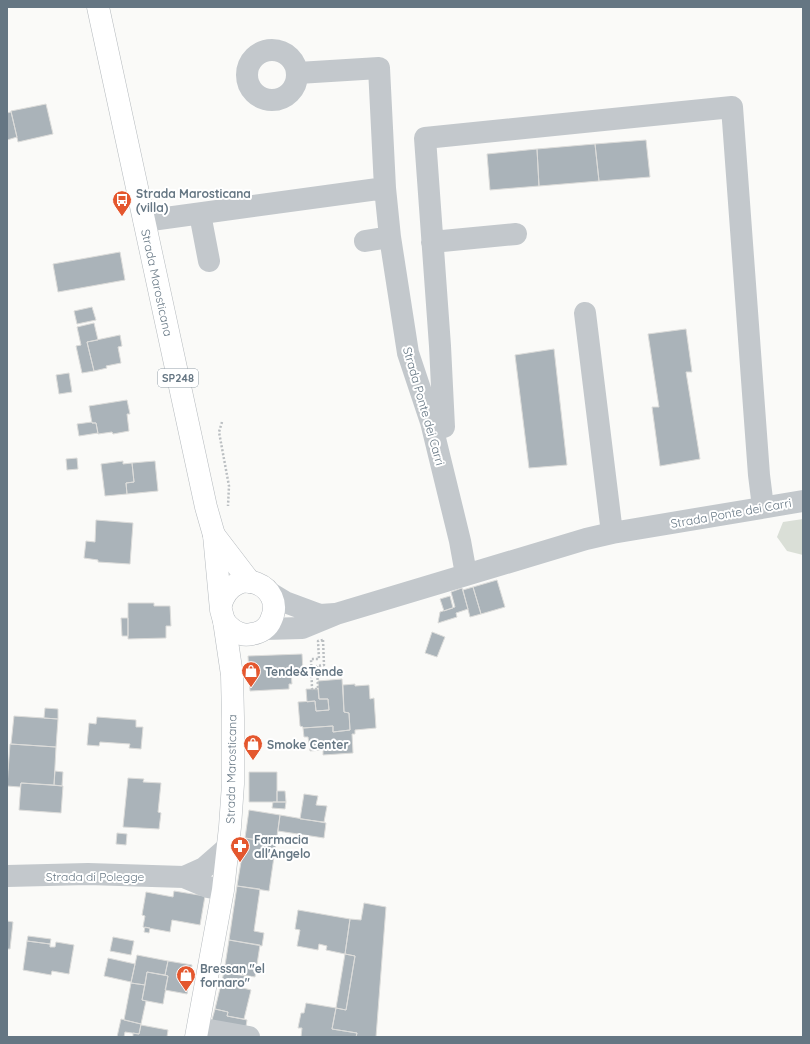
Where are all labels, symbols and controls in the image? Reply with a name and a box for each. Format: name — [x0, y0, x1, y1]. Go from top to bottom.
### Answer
place label: Strada Marosticana (villa) — [136, 186, 251, 215]
bus stop icon: Strada Marosticana (villa) — [111, 189, 133, 217]
street label: Strada Marosticana — [139, 228, 176, 338]
street label: Strada Ponte dei Carri — [400, 345, 448, 467]
road number: SP248 — [158, 369, 198, 387]
street label: Strada Ponte dei Carri — [669, 495, 793, 531]
shop icon: Tende&Tende — [240, 660, 262, 688]
place label: Tende&Tende — [265, 664, 343, 679]
street label: Strada Marosticana — [223, 714, 239, 824]
shop icon: Smoke Center — [242, 733, 264, 761]
place label: Smoke Center — [267, 737, 349, 752]
place label: Farmacia all'Angelo — [254, 832, 311, 861]
pharmacy icon: Farmacia all'Angelo — [229, 835, 251, 863]
street label: Strada di Polegge — [46, 869, 145, 884]
place label: Bressan "el fornaro" — [200, 961, 265, 990]
shop icon: Bressan "el fornaro" — [175, 964, 197, 992]

